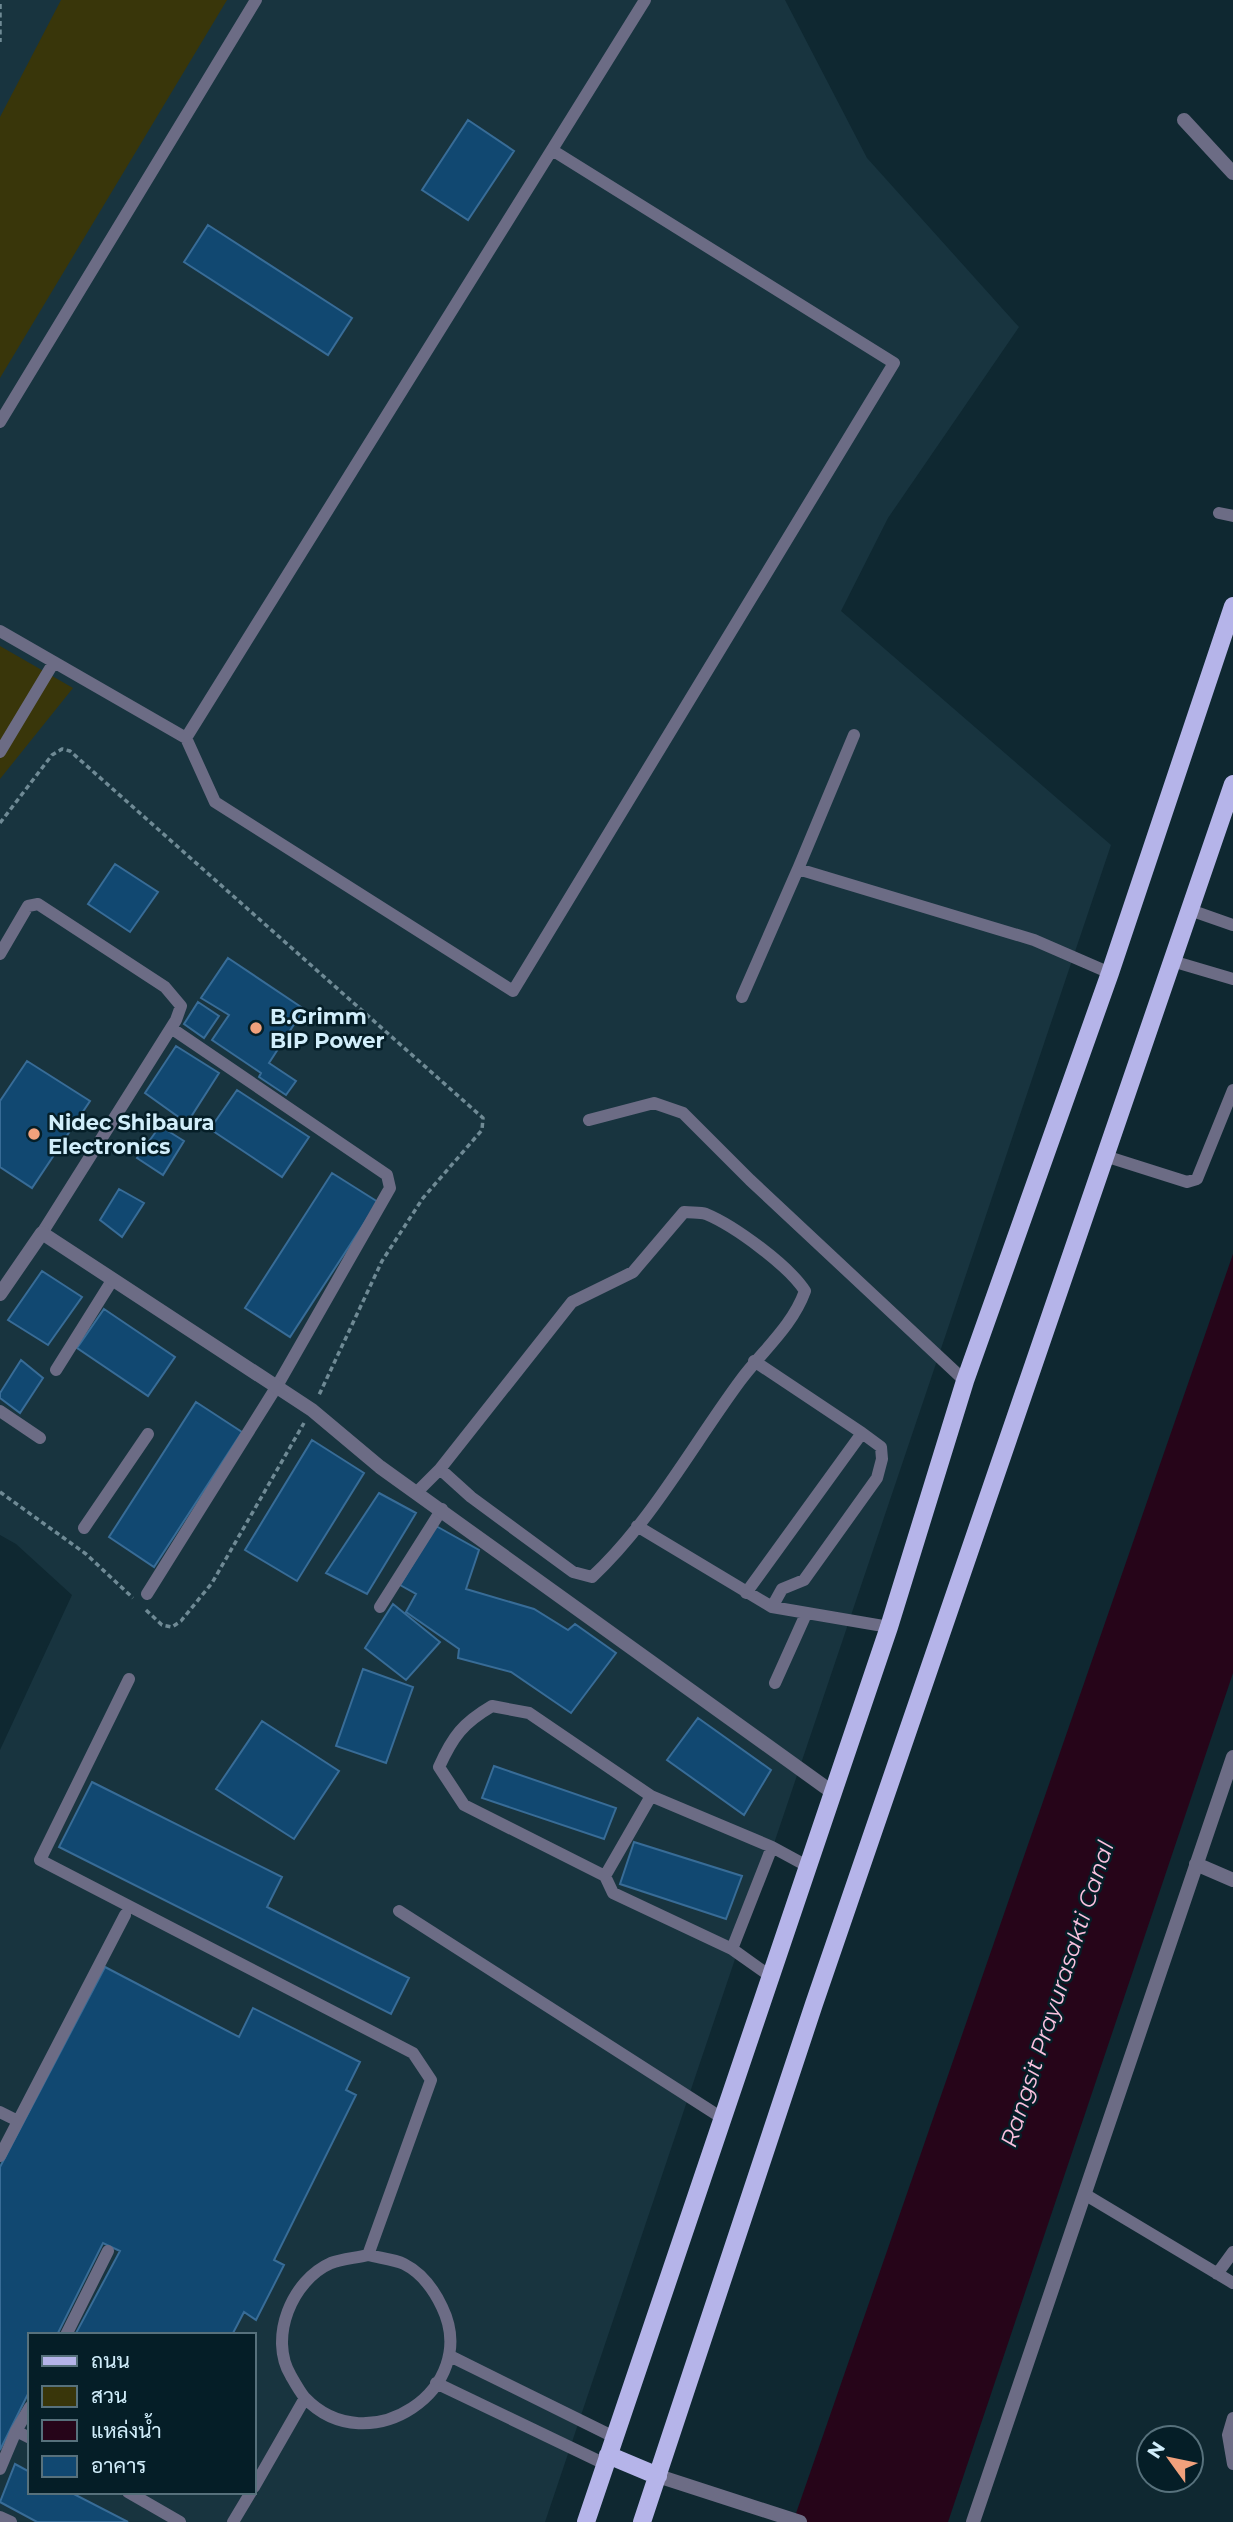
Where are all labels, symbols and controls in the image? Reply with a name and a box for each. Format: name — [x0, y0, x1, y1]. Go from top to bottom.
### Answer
place label: B.Grimm BIP Power — [270, 1004, 385, 1053]
marker: B.Grimm BIP Power — [248, 1020, 264, 1036]
place label: Nidec Shibaura Electronics — [48, 1110, 215, 1159]
marker: Nidec Shibaura Electronics — [26, 1126, 42, 1142]
water label: Rangsit Prayurasakti Canal — [994, 1837, 1120, 2151]
legend — [28, 2333, 256, 2494]
text: ถนน — [91, 2348, 130, 2373]
text: สวน — [91, 2383, 127, 2408]
text: แหล่งน้ำ — [91, 2413, 162, 2443]
north arrow — [1135, 2424, 1205, 2494]
text: N — [1142, 2437, 1170, 2463]
text: อาคาร — [91, 2453, 147, 2478]

